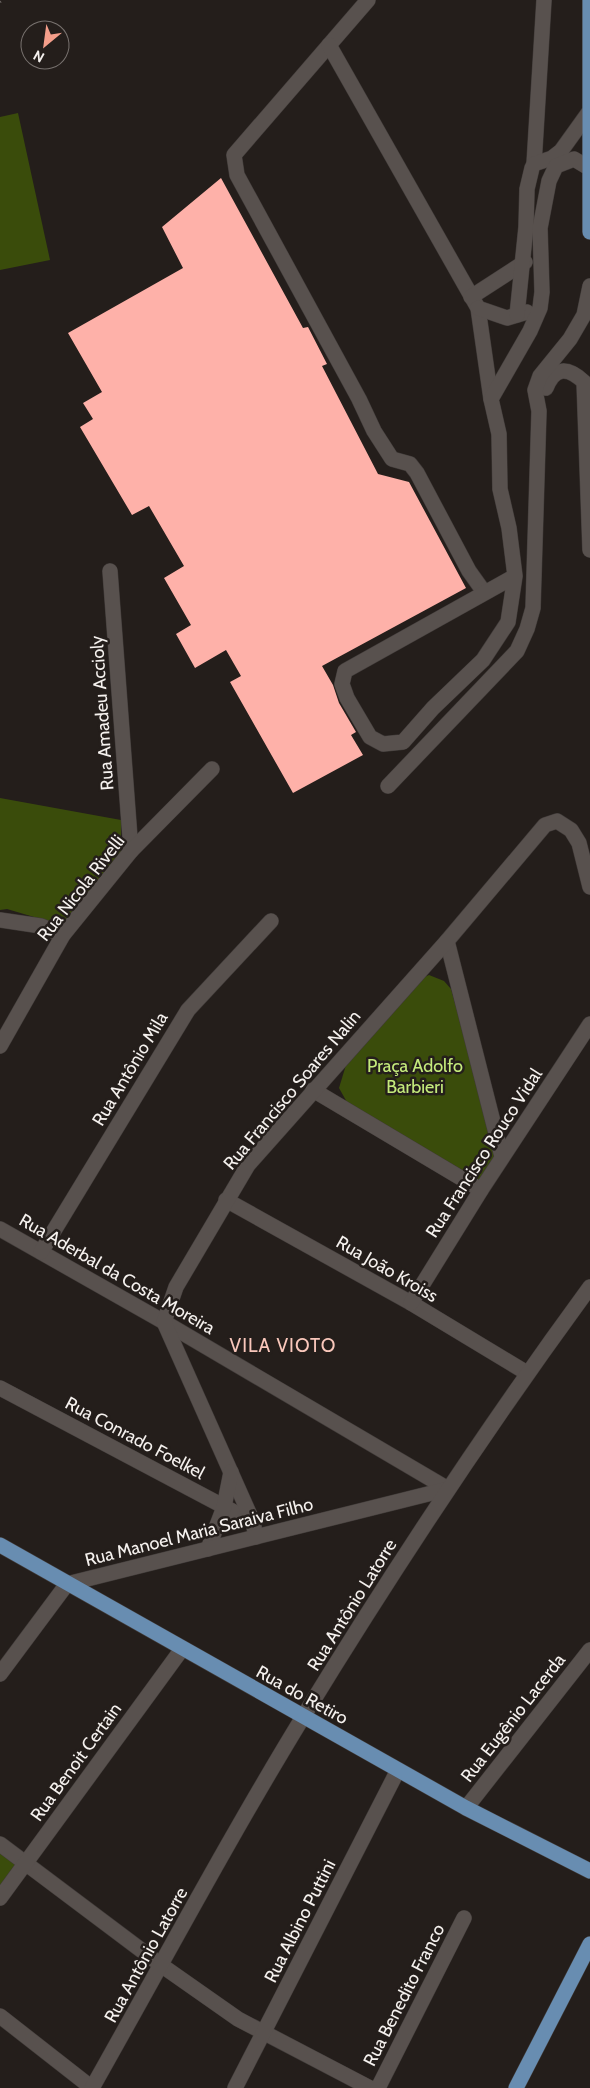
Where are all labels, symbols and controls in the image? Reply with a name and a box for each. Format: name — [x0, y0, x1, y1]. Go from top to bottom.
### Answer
north arrow — [20, 20, 70, 70]
text: N — [30, 46, 47, 67]
street label: Rua Amadeu Accioly — [86, 635, 118, 791]
street label: Rua Nicola Rivelli — [33, 830, 129, 946]
street label: Rua Francisco Soares Nalin — [219, 1006, 365, 1174]
street label: Rua Antônio Mila — [87, 1008, 173, 1130]
park label: Praça Adolfo Barbieri — [367, 1055, 463, 1098]
street label: Rua Francisco Rouco Vidal — [421, 1064, 547, 1242]
street label: Rua Aderbal da Costa Moreira — [15, 1209, 219, 1339]
street label: Rua João Kroiss — [332, 1231, 442, 1307]
district label: VILA VIOTO — [230, 1334, 336, 1357]
street label: Rua Conrado Foelkel — [61, 1392, 209, 1484]
street label: Rua Manoel Maria Saraiva Filho — [83, 1493, 315, 1571]
street label: Rua Antônio Latorre — [303, 1535, 401, 1675]
street label: Rua Eugênio Lacerda — [456, 1649, 570, 1787]
street label: Rua do Retiro — [252, 1661, 352, 1729]
street label: Rua Benoit Certain — [26, 1699, 126, 1825]
street label: Rua Albino Puttini — [259, 1856, 341, 1986]
street label: Rua Antônio Latorre — [100, 1884, 192, 2026]
street label: Rua Benedito Franco — [359, 1920, 449, 2070]

